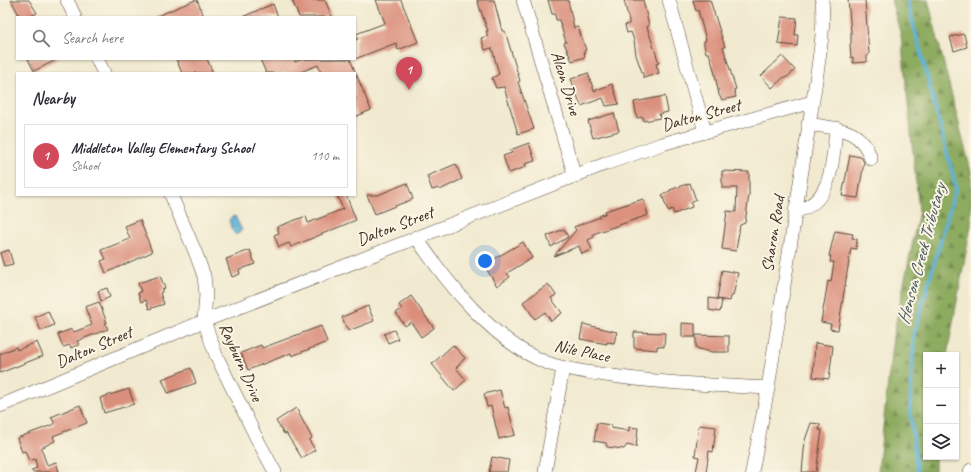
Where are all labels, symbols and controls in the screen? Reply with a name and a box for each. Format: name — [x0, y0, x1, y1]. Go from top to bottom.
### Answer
search box — [16, 16, 356, 60]
icon: search — [30, 27, 52, 49]
text: Search here — [62, 29, 123, 48]
street label: Alcon Drive — [546, 49, 586, 119]
pin: 1 — [396, 57, 422, 90]
text: Nearby — [32, 88, 75, 109]
street label: Dalton Street — [659, 94, 745, 136]
text: Middleton Valley Elementary School — [71, 139, 253, 158]
text: 1 — [43, 148, 49, 164]
text: 110 m — [311, 148, 339, 164]
text: School — [71, 158, 99, 174]
water label: Henson Creek Tributary — [892, 179, 951, 327]
street label: Sharon Road — [757, 192, 790, 274]
street label: Dalton Street — [354, 201, 439, 250]
your location — [475, 251, 495, 271]
street label: Rayburn Drive — [214, 319, 268, 406]
street label: Dalton Street — [53, 321, 137, 372]
street label: Nile Place — [552, 335, 613, 367]
map controls — [923, 352, 959, 460]
button: + — [923, 352, 959, 388]
button: − — [923, 388, 959, 424]
button: layers — [923, 424, 959, 460]

